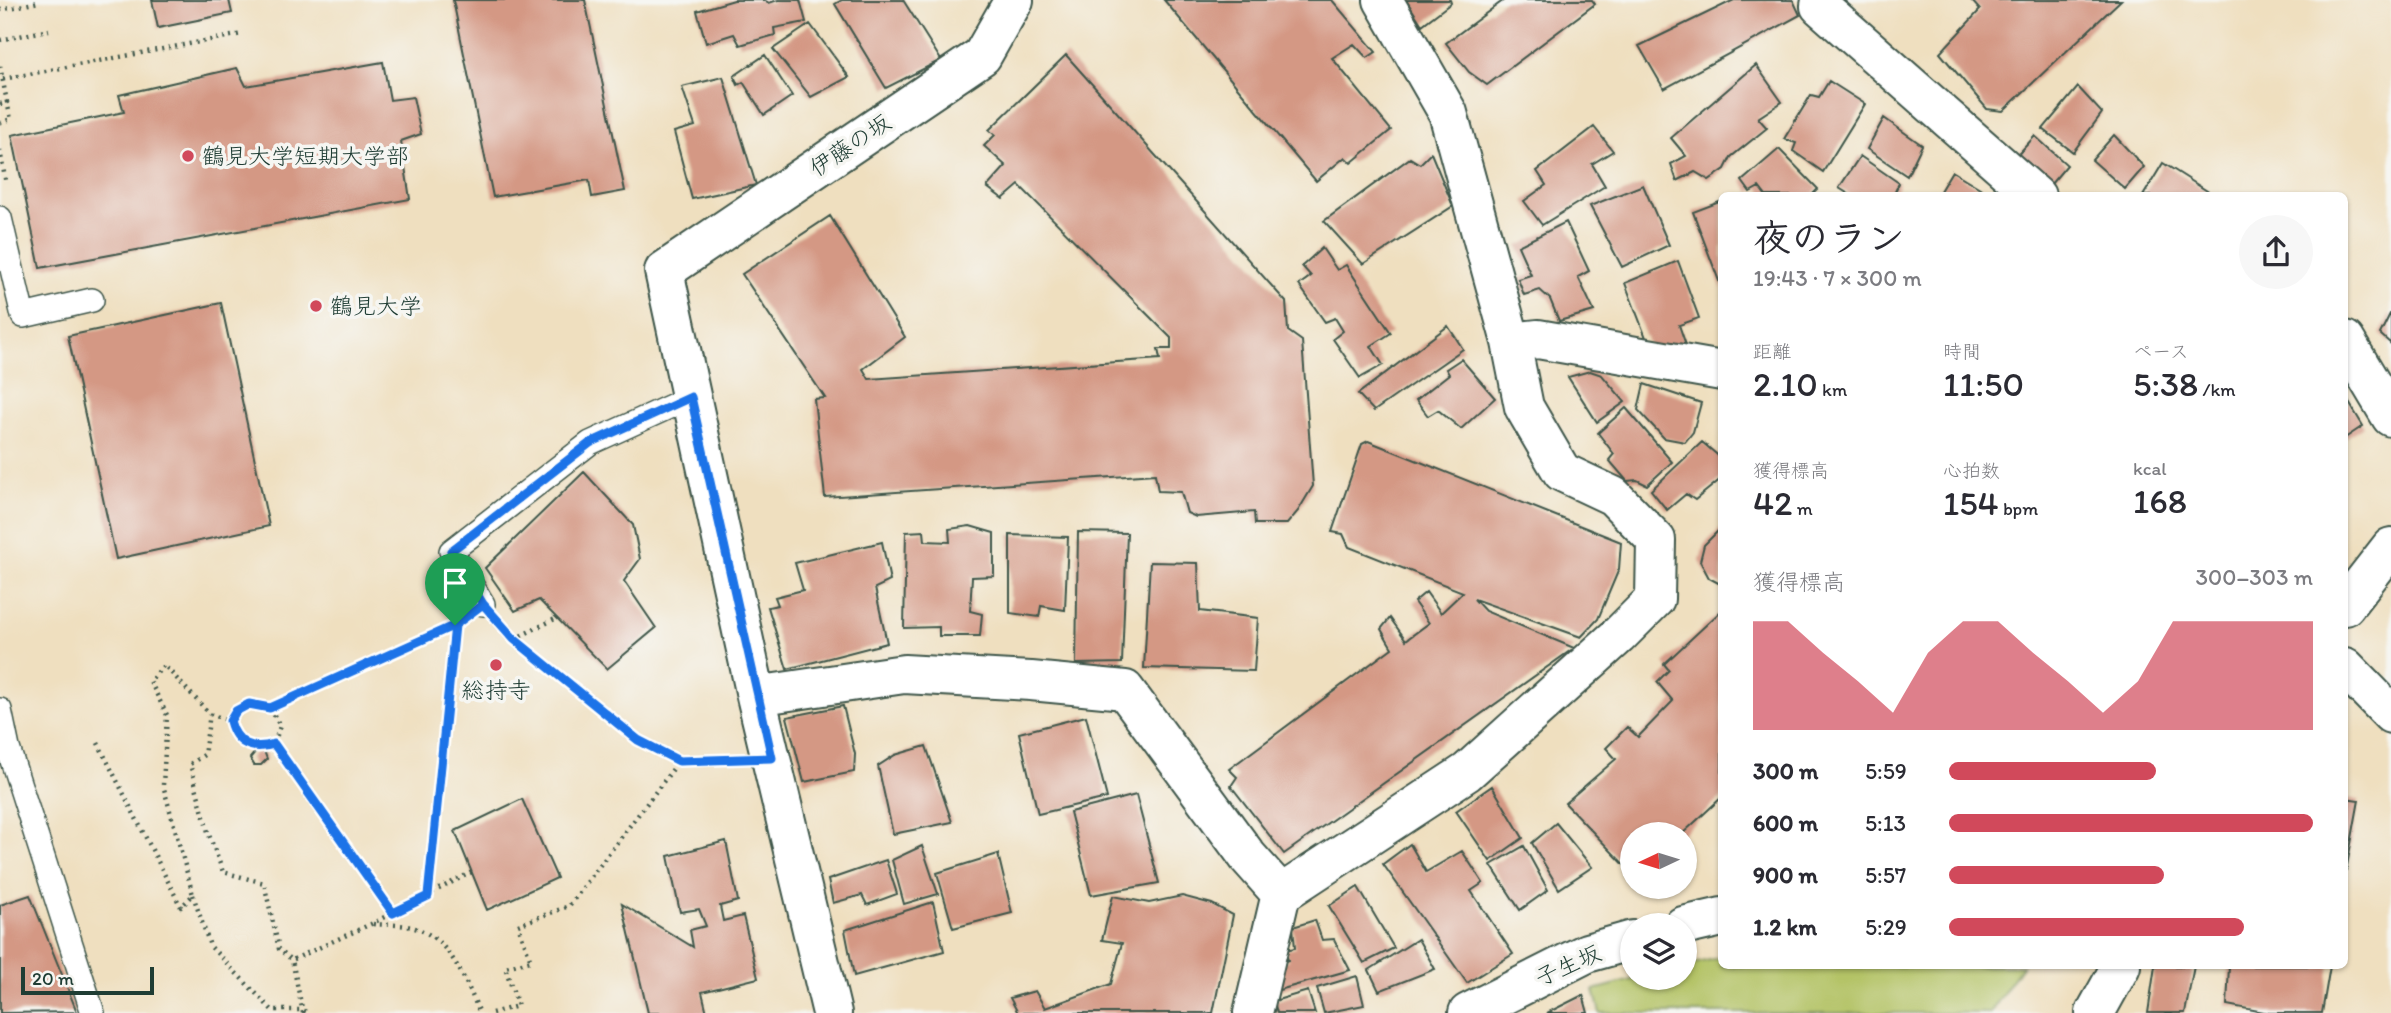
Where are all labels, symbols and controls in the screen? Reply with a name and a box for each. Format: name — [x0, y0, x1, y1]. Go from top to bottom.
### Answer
street label: 伊藤の坂 — [804, 108, 896, 182]
place label: 鶴見大学短期大学部 — [202, 142, 409, 170]
marker: 鶴見大学短期大学部 — [180, 148, 196, 164]
text: 夜のラン — [1753, 215, 1905, 261]
button: share — [2239, 215, 2313, 289]
text: 19:43 · 7 × 300 m — [1753, 264, 1922, 292]
place label: 鶴見大学 — [330, 292, 422, 320]
marker: 鶴見大学 — [308, 298, 324, 314]
text: 距離 — [1753, 340, 1791, 363]
text: 時間 — [1943, 340, 1981, 363]
text: ペース — [2133, 340, 2189, 363]
text: 2.10 — [1753, 363, 1818, 405]
text: 11:50 — [1943, 363, 2024, 405]
text: 5:38 — [2133, 363, 2198, 405]
text: km — [1818, 378, 1847, 401]
text: /km — [2198, 378, 2236, 401]
text: kcal — [2133, 457, 2167, 480]
text: 獲得標高 — [1753, 459, 1829, 482]
text: 心拍数 — [1943, 459, 2000, 482]
text: 168 — [2133, 480, 2187, 522]
text: 42 — [1753, 482, 1792, 524]
text: 154 — [1943, 482, 1999, 524]
text: m — [1792, 497, 1813, 520]
text: bpm — [1999, 497, 2038, 520]
pin — [425, 553, 485, 625]
text: 300–303 m — [2196, 563, 2313, 591]
icon: arrive — [436, 564, 474, 602]
text: 獲得標高 — [1753, 568, 1845, 596]
marker: 総持寺 — [488, 657, 504, 673]
place label: 総持寺 — [462, 676, 531, 704]
text: 300 m — [1753, 757, 1818, 785]
text: 5:59 — [1865, 757, 1907, 785]
text: 600 m — [1753, 809, 1818, 837]
text: 5:13 — [1865, 809, 1906, 837]
north arrow — [1620, 822, 1698, 900]
map controls — [1620, 822, 1697, 990]
text: 900 m — [1753, 861, 1818, 889]
text: 5:57 — [1865, 861, 1906, 889]
button: layers — [1620, 913, 1697, 990]
text: 1.2 km — [1753, 913, 1817, 941]
text: 5:29 — [1865, 913, 1907, 941]
street label: 子生坂 — [1531, 938, 1605, 992]
scale bar — [21, 964, 154, 996]
text: 20 m — [32, 967, 74, 990]

